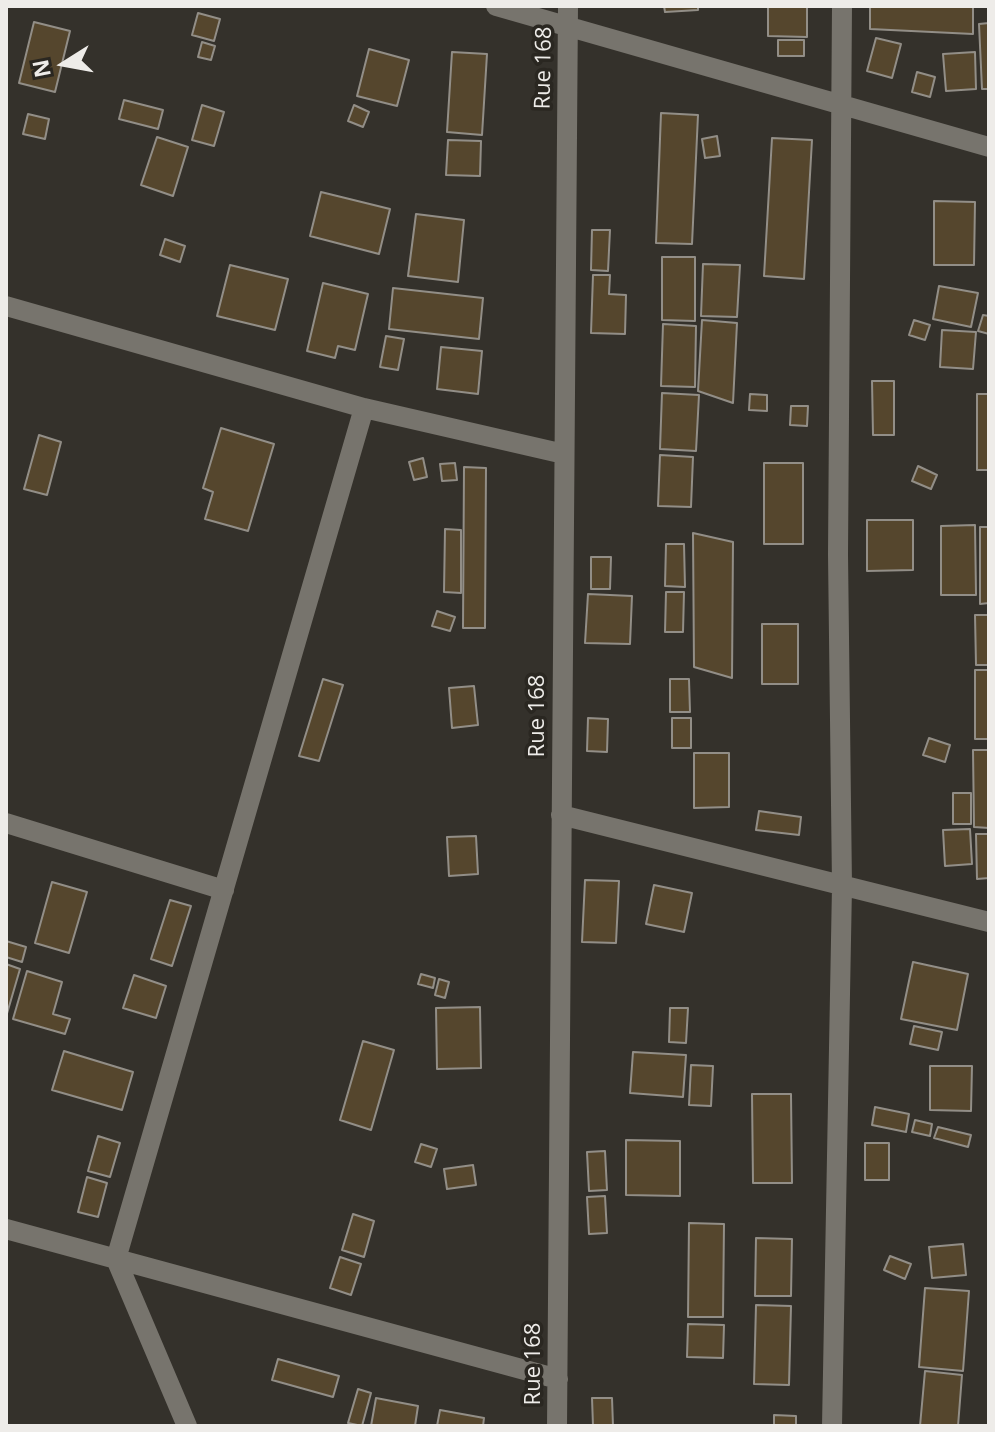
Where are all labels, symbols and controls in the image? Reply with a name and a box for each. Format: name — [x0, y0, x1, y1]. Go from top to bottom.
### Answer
north arrow — [24, 24, 104, 104]
street label: Rue 168 — [530, 26, 558, 110]
text: N — [24, 57, 57, 80]
street label: Rue 168 — [525, 675, 551, 757]
street label: Rue 168 — [521, 1323, 547, 1405]

